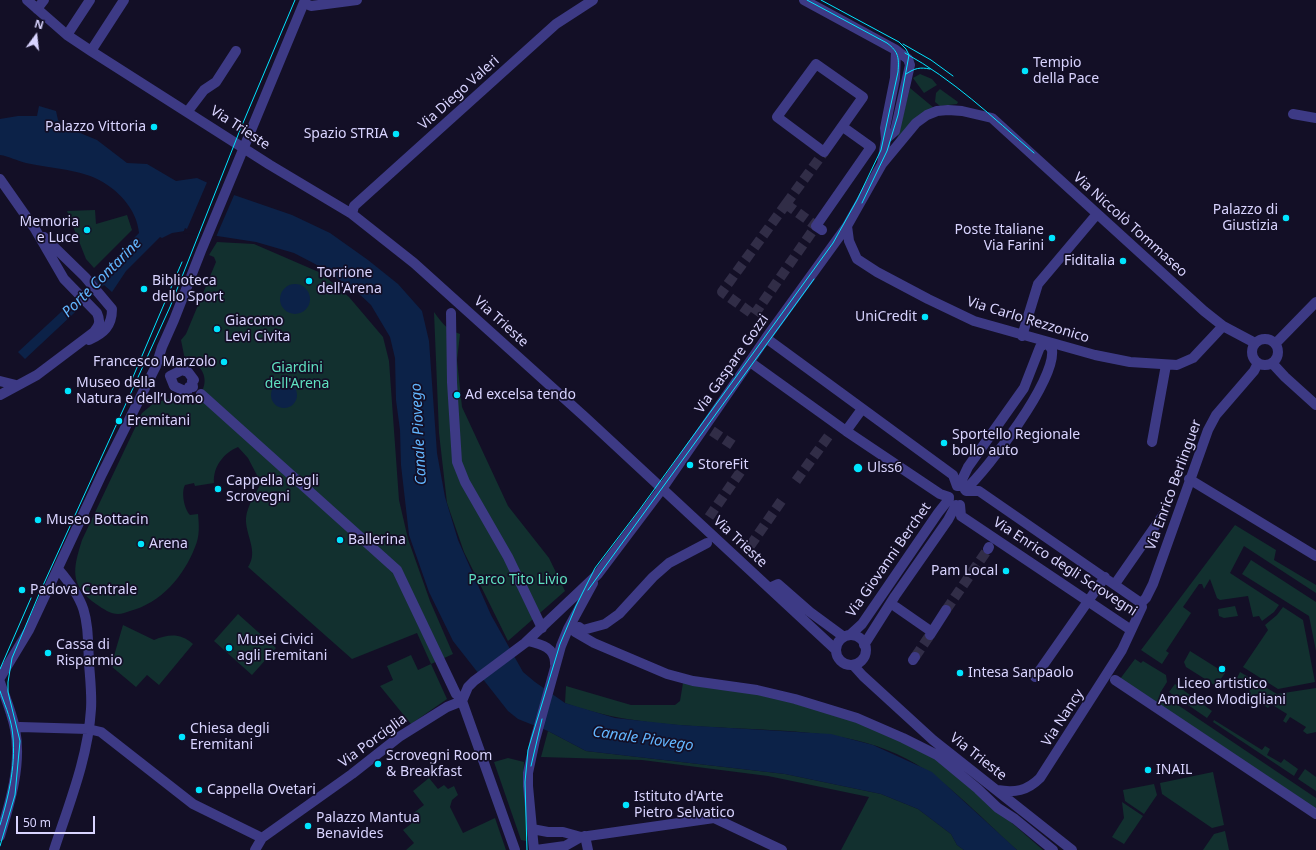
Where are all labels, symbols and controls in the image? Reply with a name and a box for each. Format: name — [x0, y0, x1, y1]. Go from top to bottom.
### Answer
north arrow — [16, 16, 56, 56]
text: N — [33, 16, 45, 32]
street label: Via Diego Valeri — [415, 52, 503, 134]
place label: Tempio della Pace — [1033, 55, 1099, 88]
marker: Tempio della Pace — [1020, 66, 1030, 76]
street label: Via Trieste — [207, 103, 273, 153]
place label: Palazzo Vittoria — [45, 119, 146, 135]
marker: Palazzo Vittoria — [149, 122, 159, 132]
place label: Spazio STRIA — [304, 126, 388, 142]
marker: Spazio STRIA — [391, 129, 401, 139]
street label: Via Niccolò Tommaseo — [1069, 169, 1191, 281]
place label: Palazzo di Giustizia — [1213, 202, 1278, 234]
marker: Palazzo di Giustizia — [1281, 213, 1291, 223]
place label: Memoria e Luce — [20, 214, 79, 246]
place label: Poste Italiane Via Farini — [954, 222, 1044, 254]
marker: Memoria e Luce — [82, 225, 92, 235]
marker: Poste Italiane Via Farini — [1047, 233, 1057, 243]
water label: Porte Contarine — [59, 235, 145, 321]
place label: Fiditalia — [1064, 253, 1115, 269]
marker: Fiditalia — [1118, 256, 1128, 266]
place label: Torrione dell'Arena — [317, 265, 382, 298]
place label: Biblioteca dello Sport — [152, 273, 223, 306]
marker: Torrione dell'Arena — [304, 276, 314, 286]
marker: Biblioteca dello Sport — [139, 284, 149, 294]
street label: Via Trieste — [470, 293, 532, 351]
street label: Via Carlo Rezzonico — [965, 293, 1091, 347]
place label: UniCredit — [855, 309, 917, 325]
street label: Via Gaspare Gozzi — [692, 311, 772, 417]
marker: UniCredit — [920, 312, 930, 322]
place label: Giacomo Levi Civita — [225, 313, 290, 346]
marker: Giacomo Levi Civita — [212, 324, 222, 334]
place label: Francesco Marzolo — [93, 354, 216, 370]
marker: Francesco Marzolo — [219, 357, 229, 367]
park label: Giardini dell'Arena — [265, 360, 329, 392]
place label: Museo della Natura e dell’Uomo — [76, 375, 203, 408]
water label: Canale Piovego — [407, 383, 431, 485]
marker: Museo della Natura e dell’Uomo — [63, 386, 73, 396]
place label: Ad excelsa tendo — [465, 387, 576, 403]
marker: Ad excelsa tendo — [452, 390, 462, 400]
place label: Eremitani — [127, 413, 190, 429]
marker: Eremitani — [114, 416, 124, 426]
street label: Via Enrico Berlinguer — [1143, 417, 1205, 553]
place label: Sportello Regionale bollo auto — [952, 427, 1080, 460]
marker: Sportello Regionale bollo auto — [939, 438, 949, 448]
place label: StoreFit — [698, 457, 749, 473]
marker: StoreFit — [685, 460, 695, 470]
place label: Ulss6 — [867, 460, 902, 476]
marker: Ulss6 — [852, 462, 864, 474]
place label: Cappella degli Scrovegni — [226, 473, 319, 506]
marker: Cappella degli Scrovegni — [213, 484, 223, 494]
street label: Via Giovanni Berchet — [843, 500, 935, 620]
place label: Museo Bottacin — [46, 512, 149, 528]
street label: Via Trieste — [710, 513, 770, 571]
street label: Via Enrico degli Scrovegni — [990, 514, 1140, 620]
marker: Museo Bottacin — [33, 515, 43, 525]
place label: Ballerina — [348, 532, 406, 548]
marker: Ballerina — [335, 535, 345, 545]
place label: Arena — [149, 536, 188, 552]
marker: Arena — [136, 539, 146, 549]
place label: Pam Local — [931, 563, 998, 579]
marker: Pam Local — [1001, 566, 1011, 576]
park label: Parco Tito Livio — [468, 572, 568, 588]
place label: Padova Centrale — [30, 582, 137, 598]
marker: Padova Centrale — [17, 585, 27, 595]
place label: Musei Civici agli Eremitani — [237, 632, 327, 664]
place label: Cassa di Risparmio — [56, 637, 122, 670]
marker: Musei Civici agli Eremitani — [224, 643, 234, 653]
marker: Cassa di Risparmio — [43, 648, 53, 658]
marker: Liceo artistico Amedeo Modigliani — [1217, 664, 1227, 674]
place label: Intesa Sanpaolo — [968, 665, 1074, 681]
marker: Intesa Sanpaolo — [955, 668, 965, 678]
place label: Liceo artistico Amedeo Modigliani — [1158, 676, 1286, 708]
street label: Via Nancy — [1038, 686, 1088, 750]
street label: Via Porciglia — [336, 711, 410, 771]
place label: Chiesa degli Eremitani — [190, 721, 270, 754]
water label: Canale Piovego — [591, 723, 695, 755]
street label: Via Trieste — [946, 730, 1010, 784]
marker: Chiesa degli Eremitani — [177, 732, 187, 742]
place label: Scrovegni Room & Breakfast — [386, 748, 492, 780]
marker: Scrovegni Room & Breakfast — [373, 759, 383, 769]
place label: INAIL — [1156, 762, 1192, 778]
marker: INAIL — [1143, 765, 1153, 775]
place label: Cappella Ovetari — [207, 782, 316, 798]
marker: Cappella Ovetari — [194, 785, 204, 795]
place label: Istituto d'Arte Pietro Selvatico — [634, 789, 735, 822]
marker: Istituto d'Arte Pietro Selvatico — [621, 800, 631, 810]
scale bar — [18, 808, 97, 834]
place label: Palazzo Mantua Benavides — [316, 810, 420, 842]
text: 50 m — [23, 814, 51, 831]
marker: Palazzo Mantua Benavides — [303, 821, 313, 831]

